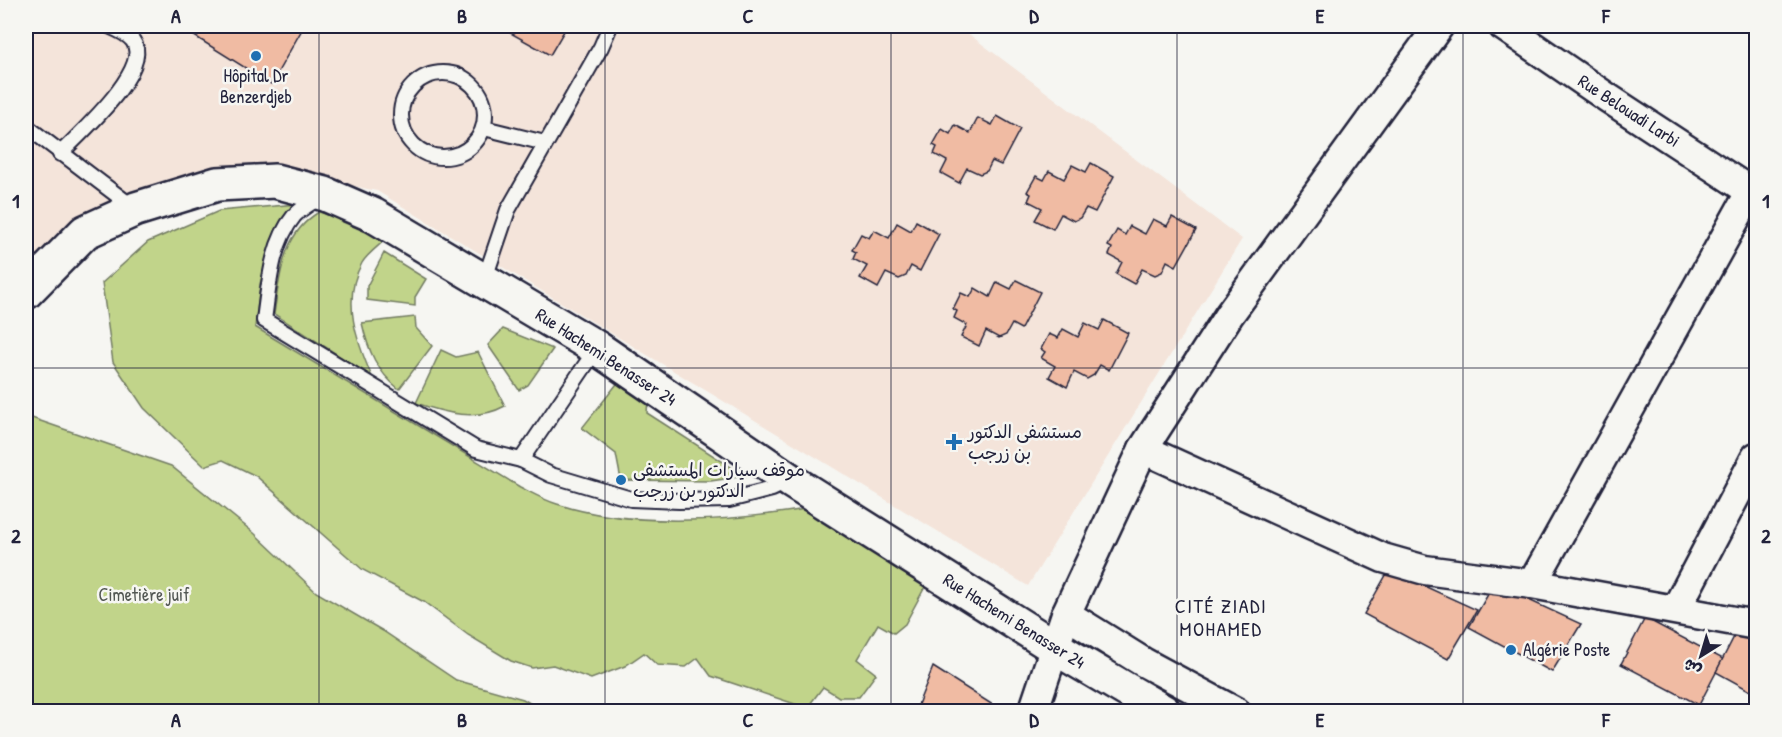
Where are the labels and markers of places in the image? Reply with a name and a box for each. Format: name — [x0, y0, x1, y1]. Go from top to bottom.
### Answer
marker: Hôpital Dr Benzerdjeb — [249, 49, 263, 63]
place label: Hôpital Dr Benzerdjeb — [220, 63, 292, 109]
place label: مستشفى الدكتور بن زرجب — [966, 419, 1082, 465]
marker: مستشفى الدكتور بن زرجب — [945, 433, 963, 451]
place label: موقف سيارات المستشفى الدكتور بن زرجب — [633, 457, 805, 503]
marker: موقف سيارات المستشفى الدكتور بن زرجب — [614, 473, 628, 487]
place label: Algérie Poste — [1523, 637, 1610, 662]
marker: Algérie Poste — [1504, 643, 1518, 657]

